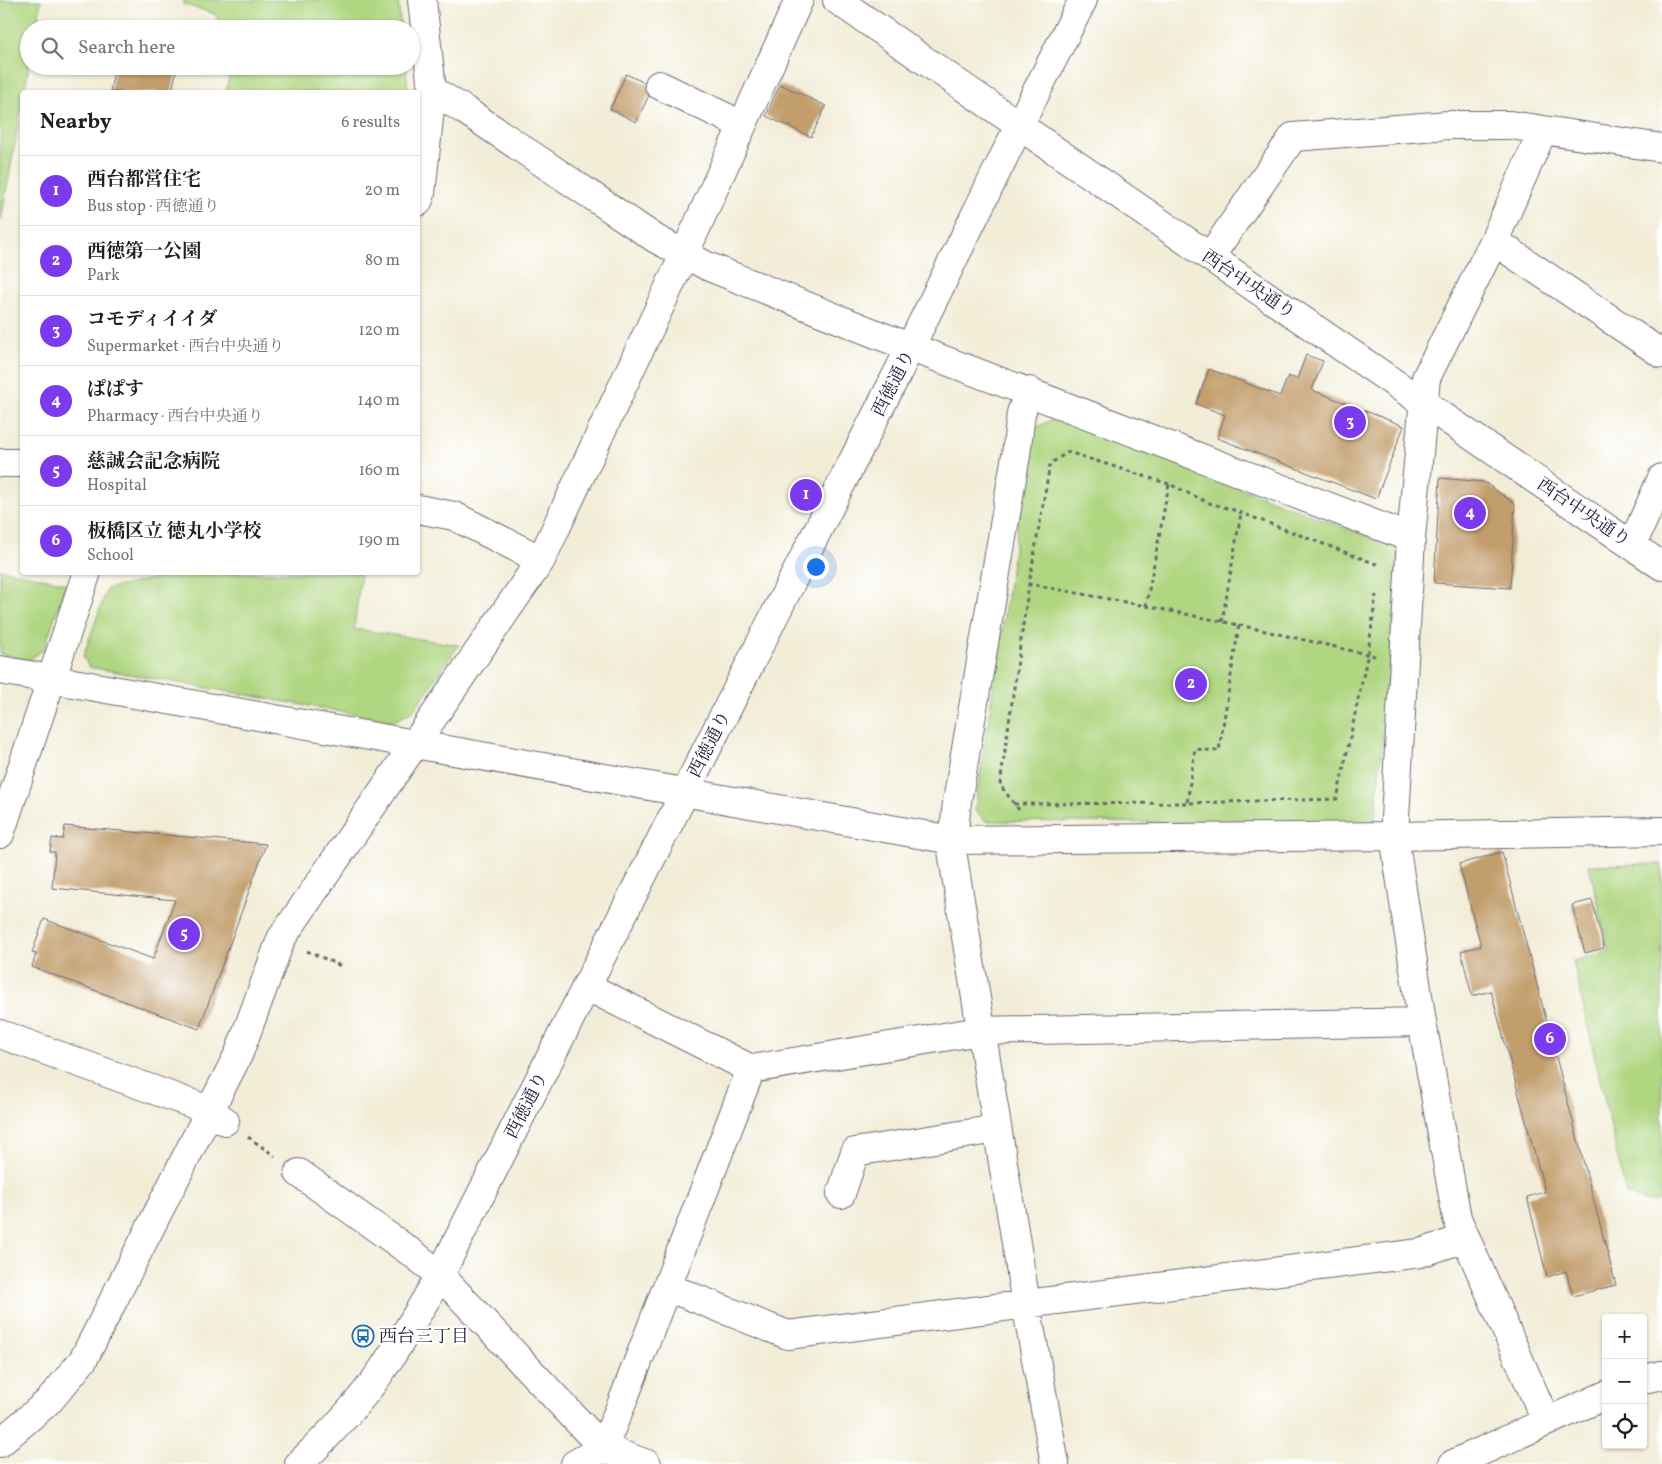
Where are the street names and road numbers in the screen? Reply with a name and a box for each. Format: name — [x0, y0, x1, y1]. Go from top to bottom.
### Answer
street label: 西台中央通り — [1196, 245, 1300, 326]
street label: 西徳通り — [867, 346, 922, 421]
street label: 西台中央通り — [1531, 473, 1635, 554]
street label: 西徳通り — [683, 707, 738, 782]
street label: 西徳通り — [500, 1068, 555, 1143]

